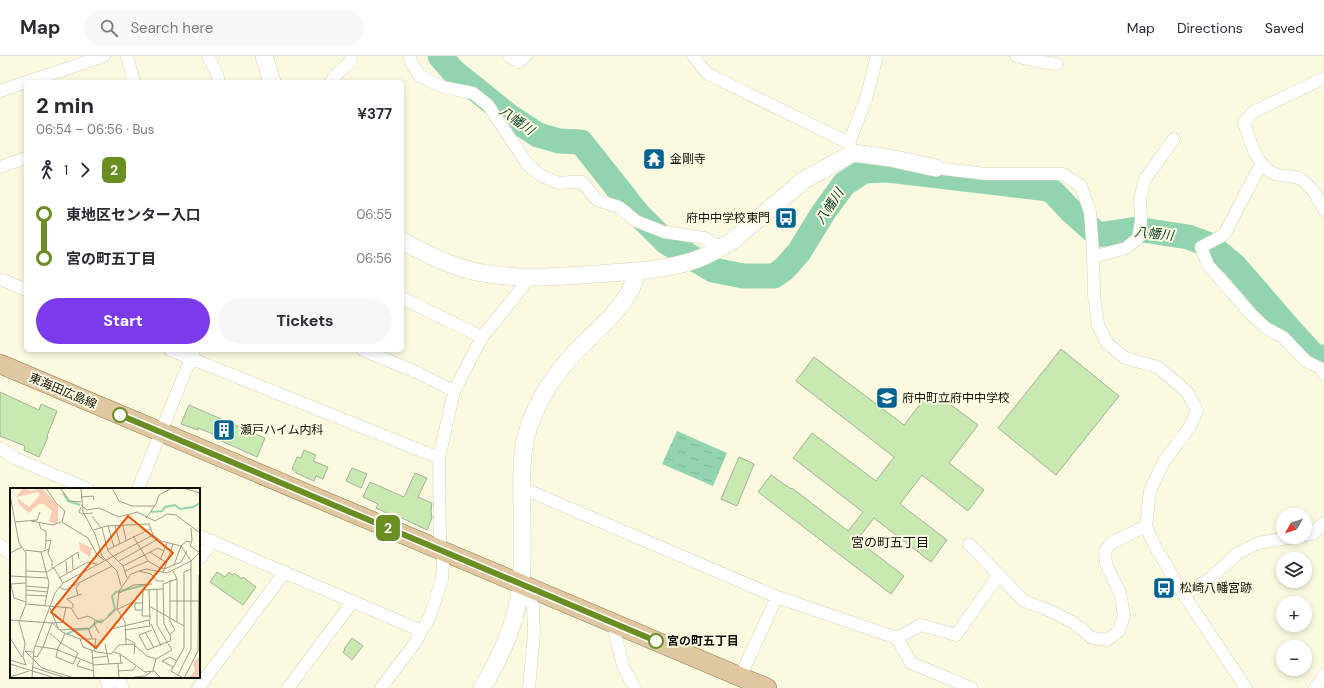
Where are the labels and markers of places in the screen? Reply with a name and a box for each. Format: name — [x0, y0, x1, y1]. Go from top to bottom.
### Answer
temple icon: 金剛寺 — [641, 146, 667, 172]
place label: 金剛寺 — [670, 151, 706, 167]
bus stop icon: 府中中学校東門 — [773, 205, 799, 231]
place label: 府中中学校東門 — [686, 210, 770, 226]
school or university icon: 府中町立府中中学校 — [874, 385, 900, 411]
place label: 府中町立府中中学校 — [902, 390, 1010, 406]
unlabelled marker — [112, 407, 128, 423]
building icon: 瀬戸ハイム内科 — [211, 417, 237, 443]
place label: 瀬戸ハイム内科 — [240, 422, 324, 438]
bus stop icon: 松崎八幡宮跡 — [1151, 575, 1177, 601]
place label: 松崎八幡宮跡 — [1180, 580, 1252, 596]
marker: 宮の町五丁目 — [648, 633, 664, 649]
place label: 宮の町五丁目 — [667, 633, 739, 649]

